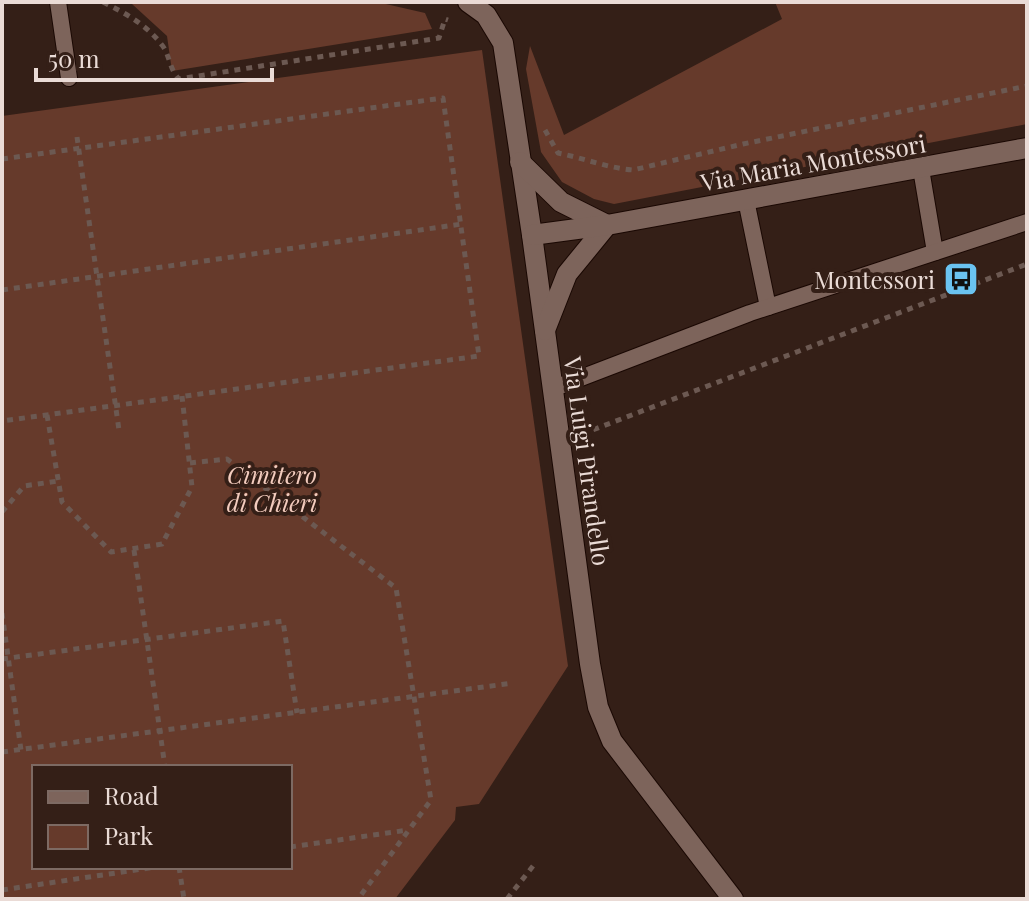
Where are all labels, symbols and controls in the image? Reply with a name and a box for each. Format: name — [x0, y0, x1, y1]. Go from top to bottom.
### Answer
scale bar — [36, 32, 272, 82]
text: 50 m — [48, 42, 100, 74]
street label: Via Maria Montessori — [697, 126, 928, 198]
bus stop icon: Montessori — [942, 260, 980, 298]
place label: Montessori — [814, 263, 935, 295]
street label: Via Luigi Pirandello — [557, 353, 619, 568]
park label: Cimitero di Chieri — [227, 458, 318, 518]
legend — [32, 765, 292, 869]
text: Road — [104, 779, 159, 811]
text: Park — [104, 819, 154, 851]

